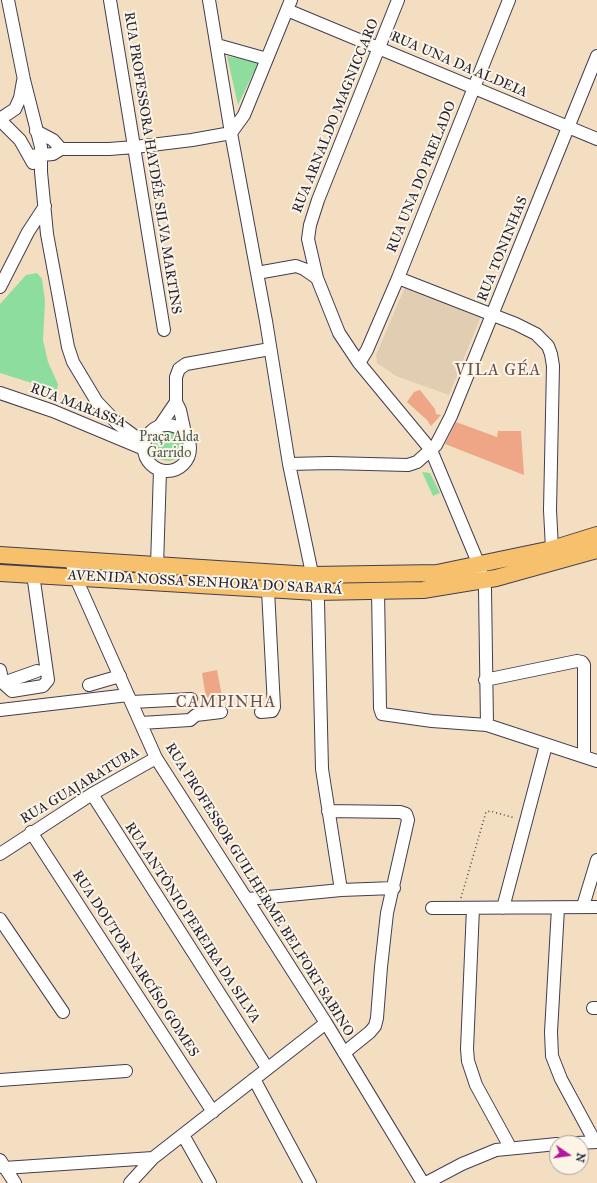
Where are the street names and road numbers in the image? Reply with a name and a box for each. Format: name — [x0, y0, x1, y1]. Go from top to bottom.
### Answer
street label: RUA PROFESSORA HAYDÉE SILVA MARTINS — [120, 11, 184, 315]
street label: RUA ARNALDO MAGNICCARO — [289, 16, 383, 216]
street label: RUA UNA DA ALDEIA — [388, 29, 530, 101]
street label: RUA UNA DO PRELADO — [384, 99, 460, 255]
street label: RUA TONINHAS — [474, 194, 532, 304]
street label: RUA MARASSA — [28, 380, 128, 432]
street label: AVENIDA NOSSA SENHORA DO SABARÁ — [67, 567, 343, 599]
street label: RUA PROFESSOR GUILHERME BELFORT SABINO — [161, 740, 357, 1040]
street label: RUA GUAJARATUBA — [18, 744, 142, 828]
street label: RUA ANTÔNIO PEREIRA DA SILVA — [121, 819, 263, 1027]
street label: RUA DOUTOR NARCÍSO GOMES — [68, 867, 202, 1061]

